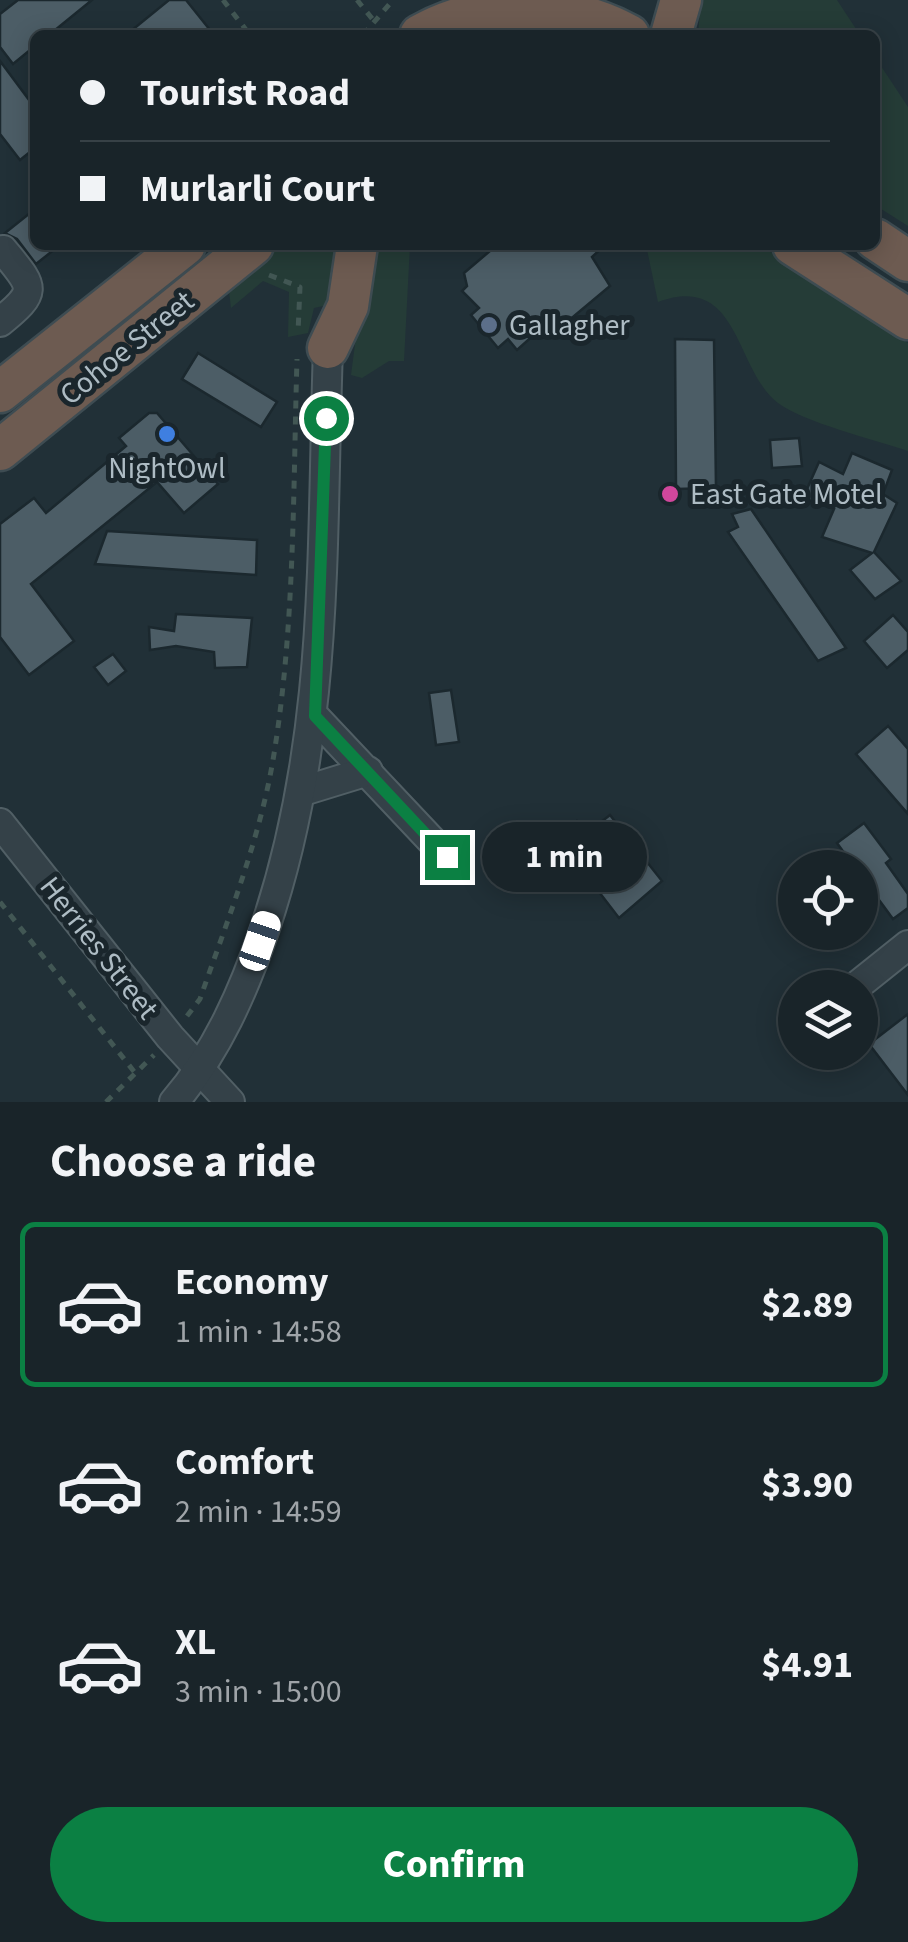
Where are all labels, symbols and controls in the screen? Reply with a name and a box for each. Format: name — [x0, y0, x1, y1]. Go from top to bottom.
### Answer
text: Tourist Road — [140, 66, 350, 120]
text: Murlarli Court — [140, 162, 375, 216]
street label: Cohoe Street — [51, 280, 203, 416]
place label: Gallagher — [509, 304, 630, 347]
marker: Gallagher — [478, 314, 500, 336]
route start — [304, 396, 349, 441]
marker: NightOwl — [156, 423, 178, 445]
place label: NightOwl — [108, 447, 226, 490]
place label: East Gate Motel — [690, 473, 883, 516]
marker: East Gate Motel — [659, 483, 681, 505]
callout: 1 min — [482, 822, 647, 892]
text: 1 min — [526, 834, 603, 880]
route end — [425, 835, 470, 880]
map controls — [778, 850, 878, 1070]
button: locate — [778, 850, 878, 950]
street label: Herries Street — [29, 867, 169, 1029]
car — [236, 908, 284, 974]
button: layers — [778, 970, 878, 1070]
text: Choose a ride — [50, 1130, 316, 1194]
text: Economy — [175, 1255, 328, 1309]
icon: car — [55, 1260, 145, 1350]
text: $2.89 — [761, 1278, 853, 1332]
text: 1 min · 14:58 — [175, 1309, 342, 1355]
text: Comfort — [175, 1435, 314, 1489]
icon: car — [55, 1440, 145, 1530]
text: $3.90 — [761, 1458, 853, 1512]
text: 2 min · 14:59 — [175, 1489, 342, 1535]
text: XL — [175, 1615, 216, 1669]
icon: car — [55, 1620, 145, 1710]
text: $4.91 — [761, 1638, 853, 1692]
text: 3 min · 15:00 — [175, 1669, 342, 1715]
button: Confirm — [50, 1807, 858, 1922]

